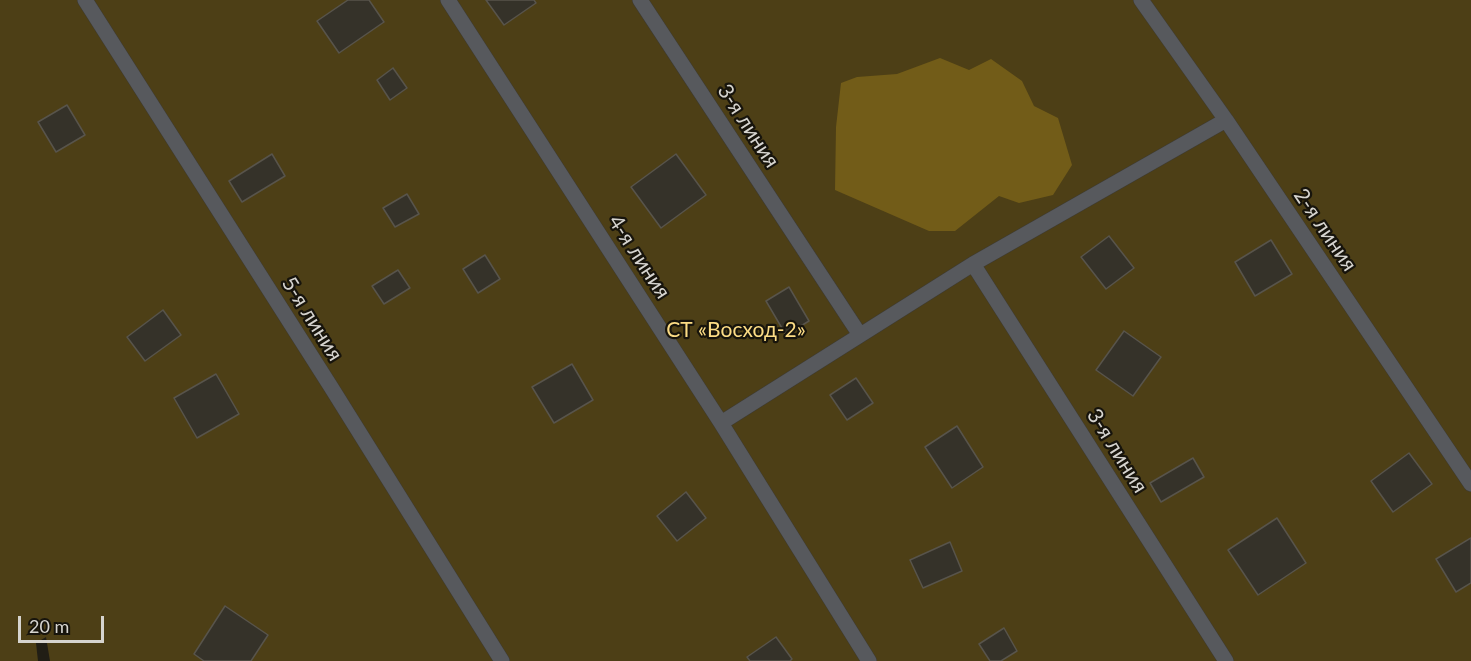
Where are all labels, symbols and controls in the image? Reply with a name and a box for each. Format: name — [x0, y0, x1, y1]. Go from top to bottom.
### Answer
street label: 3-я линия — [712, 80, 784, 172]
street label: 2-я линия — [1288, 184, 1362, 276]
street label: 4-я линия — [603, 211, 675, 303]
street label: 5-я линия — [276, 272, 348, 366]
park label: СТ «Восход-2» — [666, 317, 806, 343]
street label: 3-я линия — [1081, 404, 1153, 498]
scale bar — [21, 604, 106, 642]
text: 20 m — [29, 615, 69, 637]

